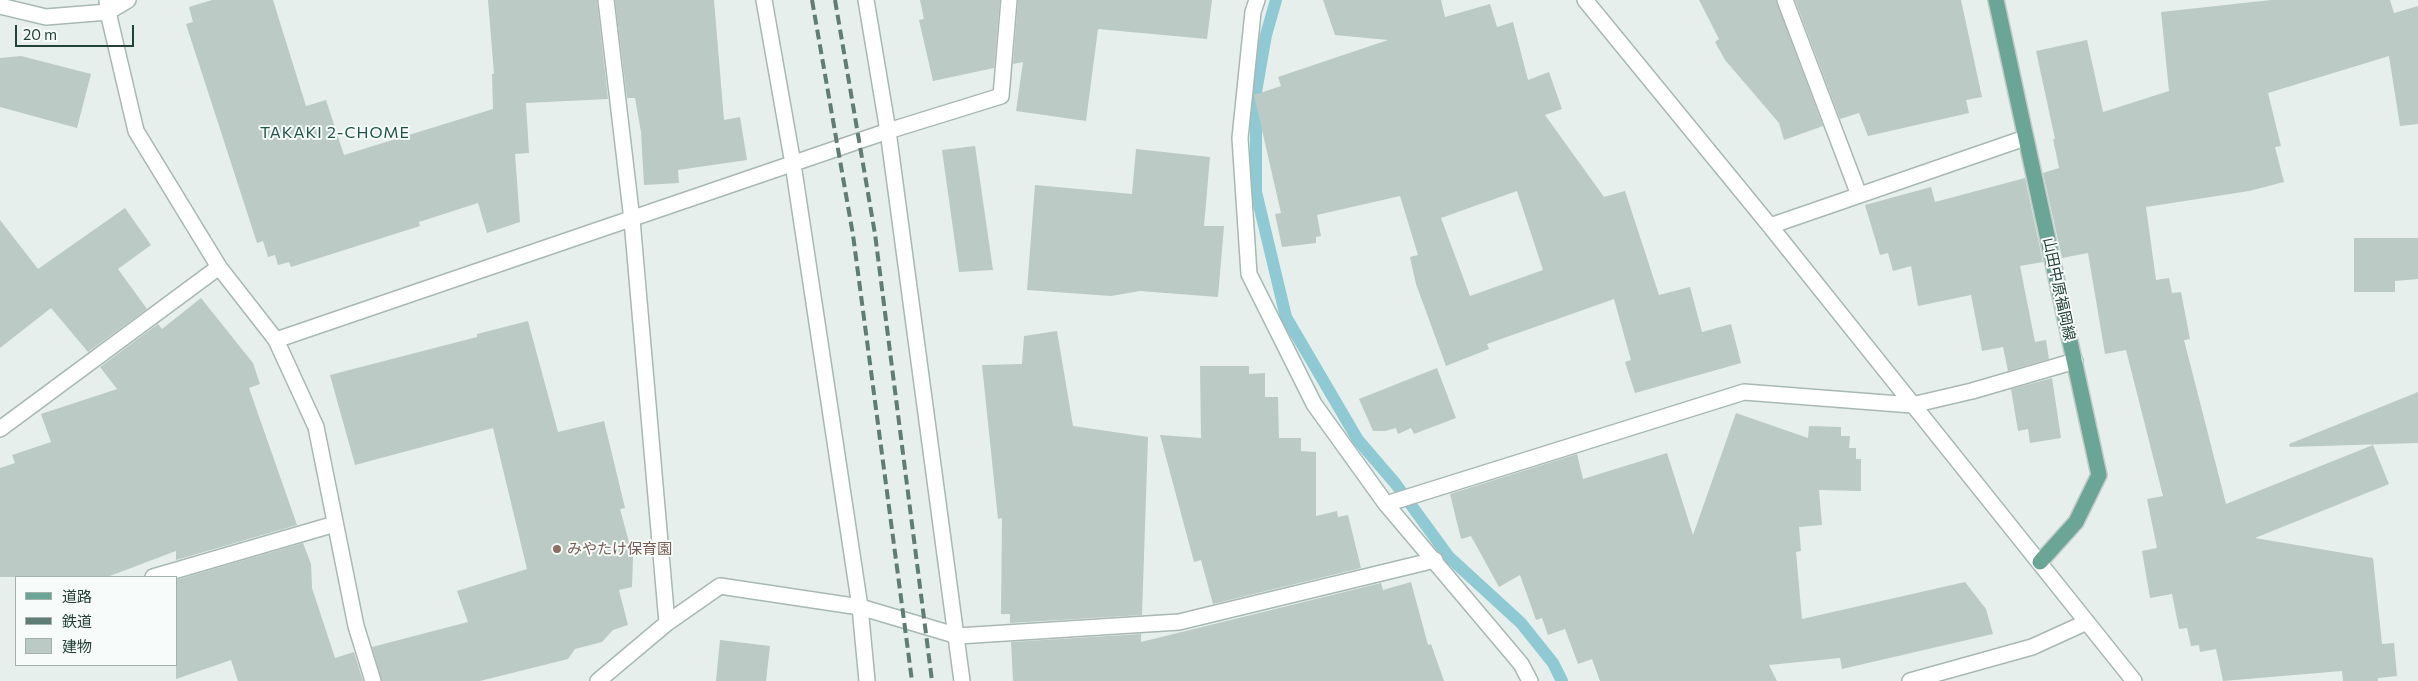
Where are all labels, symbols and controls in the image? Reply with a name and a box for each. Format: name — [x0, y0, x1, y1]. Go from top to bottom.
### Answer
scale bar — [18, 15, 136, 47]
text: 20 m — [23, 25, 57, 43]
district label: TAKAKI 2-CHOME — [258, 123, 412, 143]
street label: 山田中原福岡線 — [2039, 236, 2079, 342]
place label: みやたけ保育園 — [567, 540, 672, 558]
marker: みやたけ保育園 — [551, 543, 563, 555]
legend — [15, 576, 178, 666]
text: 道路 — [62, 587, 92, 605]
text: 鉄道 — [62, 612, 92, 630]
text: 建物 — [62, 637, 92, 655]

